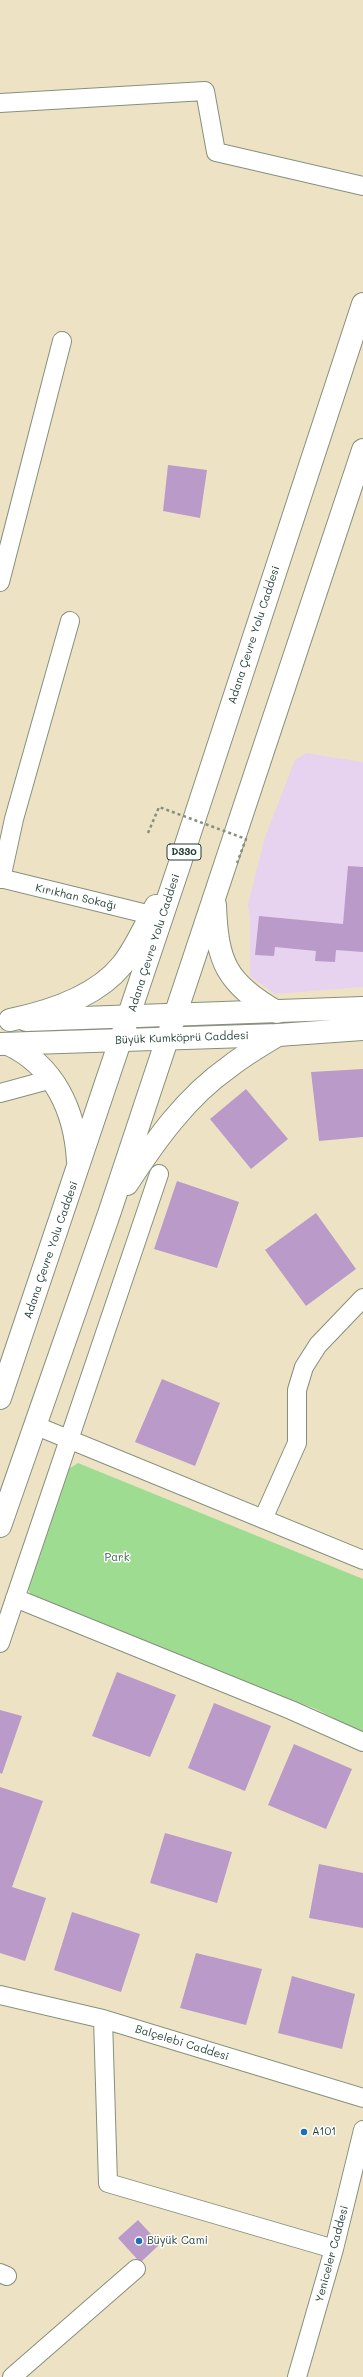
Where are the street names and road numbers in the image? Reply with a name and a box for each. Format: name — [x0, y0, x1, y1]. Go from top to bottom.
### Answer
street label: Adana Çevre Yolu Caddesi — [225, 564, 283, 706]
road number: D330 — [167, 844, 201, 860]
street label: Adana Çevre Yolu Caddesi — [125, 872, 183, 1014]
street label: Kırıkhan Sokağı — [34, 881, 118, 913]
street label: Büyük Kumköprü Caddesi — [115, 1029, 249, 1047]
street label: Adana Çevre Yolu Caddesi — [21, 1180, 81, 1320]
street label: Balçelebi Caddesi — [134, 2022, 230, 2064]
street label: Yeniceler Caddesi — [313, 2204, 351, 2304]

